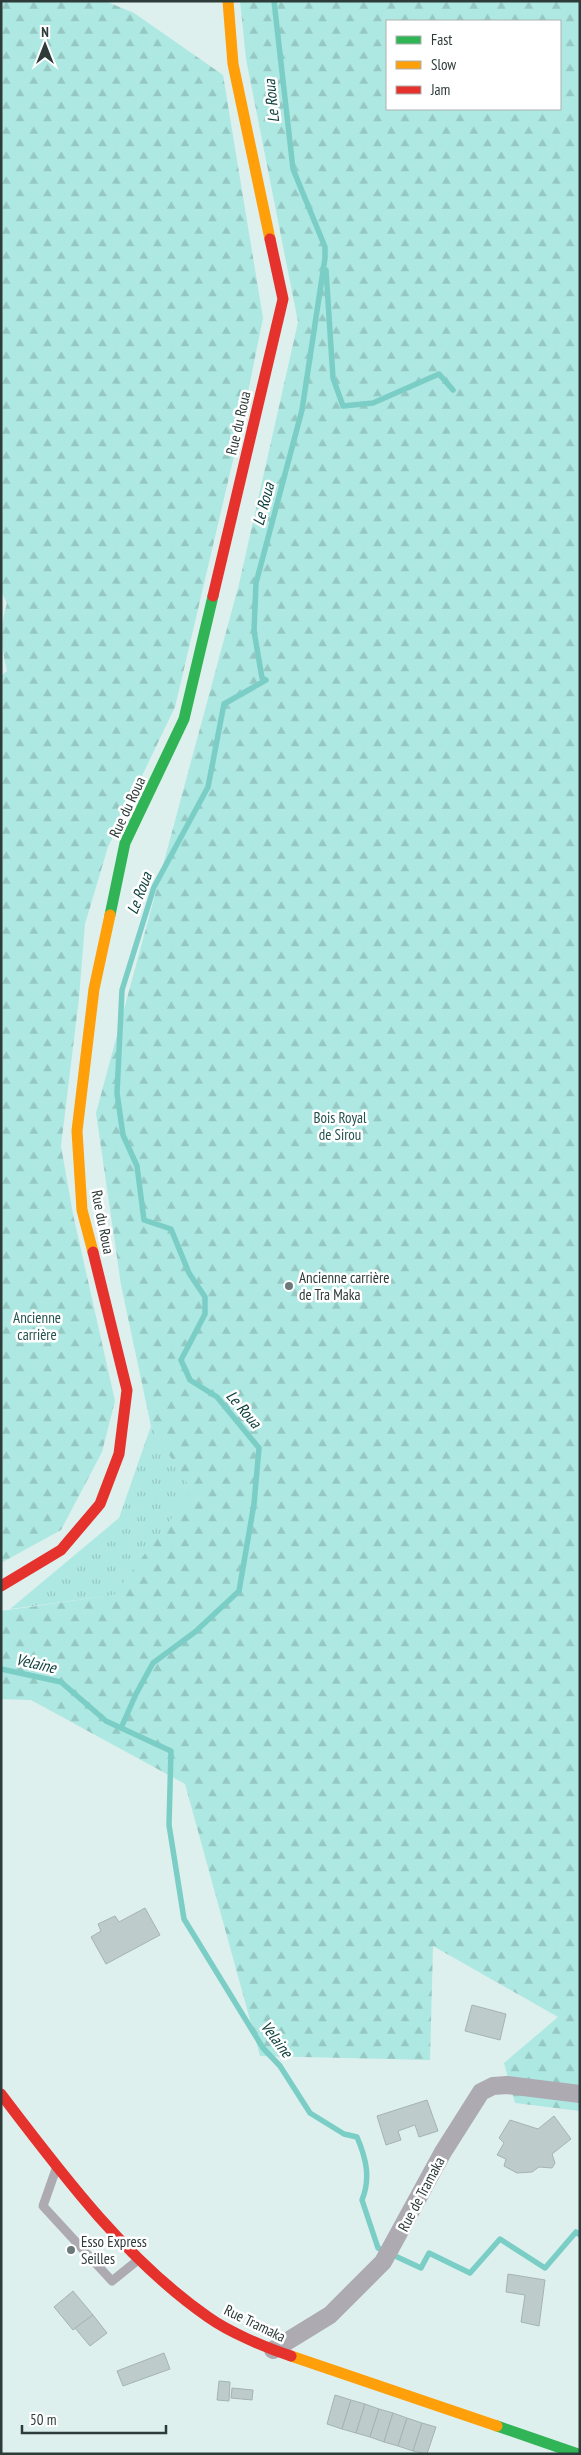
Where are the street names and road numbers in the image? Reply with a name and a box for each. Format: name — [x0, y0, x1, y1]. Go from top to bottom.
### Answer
street label: Rue du Roua — [221, 389, 255, 457]
street label: Rue du Roua — [105, 774, 149, 840]
street label: Rue du Roua — [87, 1188, 119, 1256]
street label: Rue de Tramaka — [393, 2153, 449, 2235]
street label: Rue Tramaka — [221, 2300, 289, 2346]

